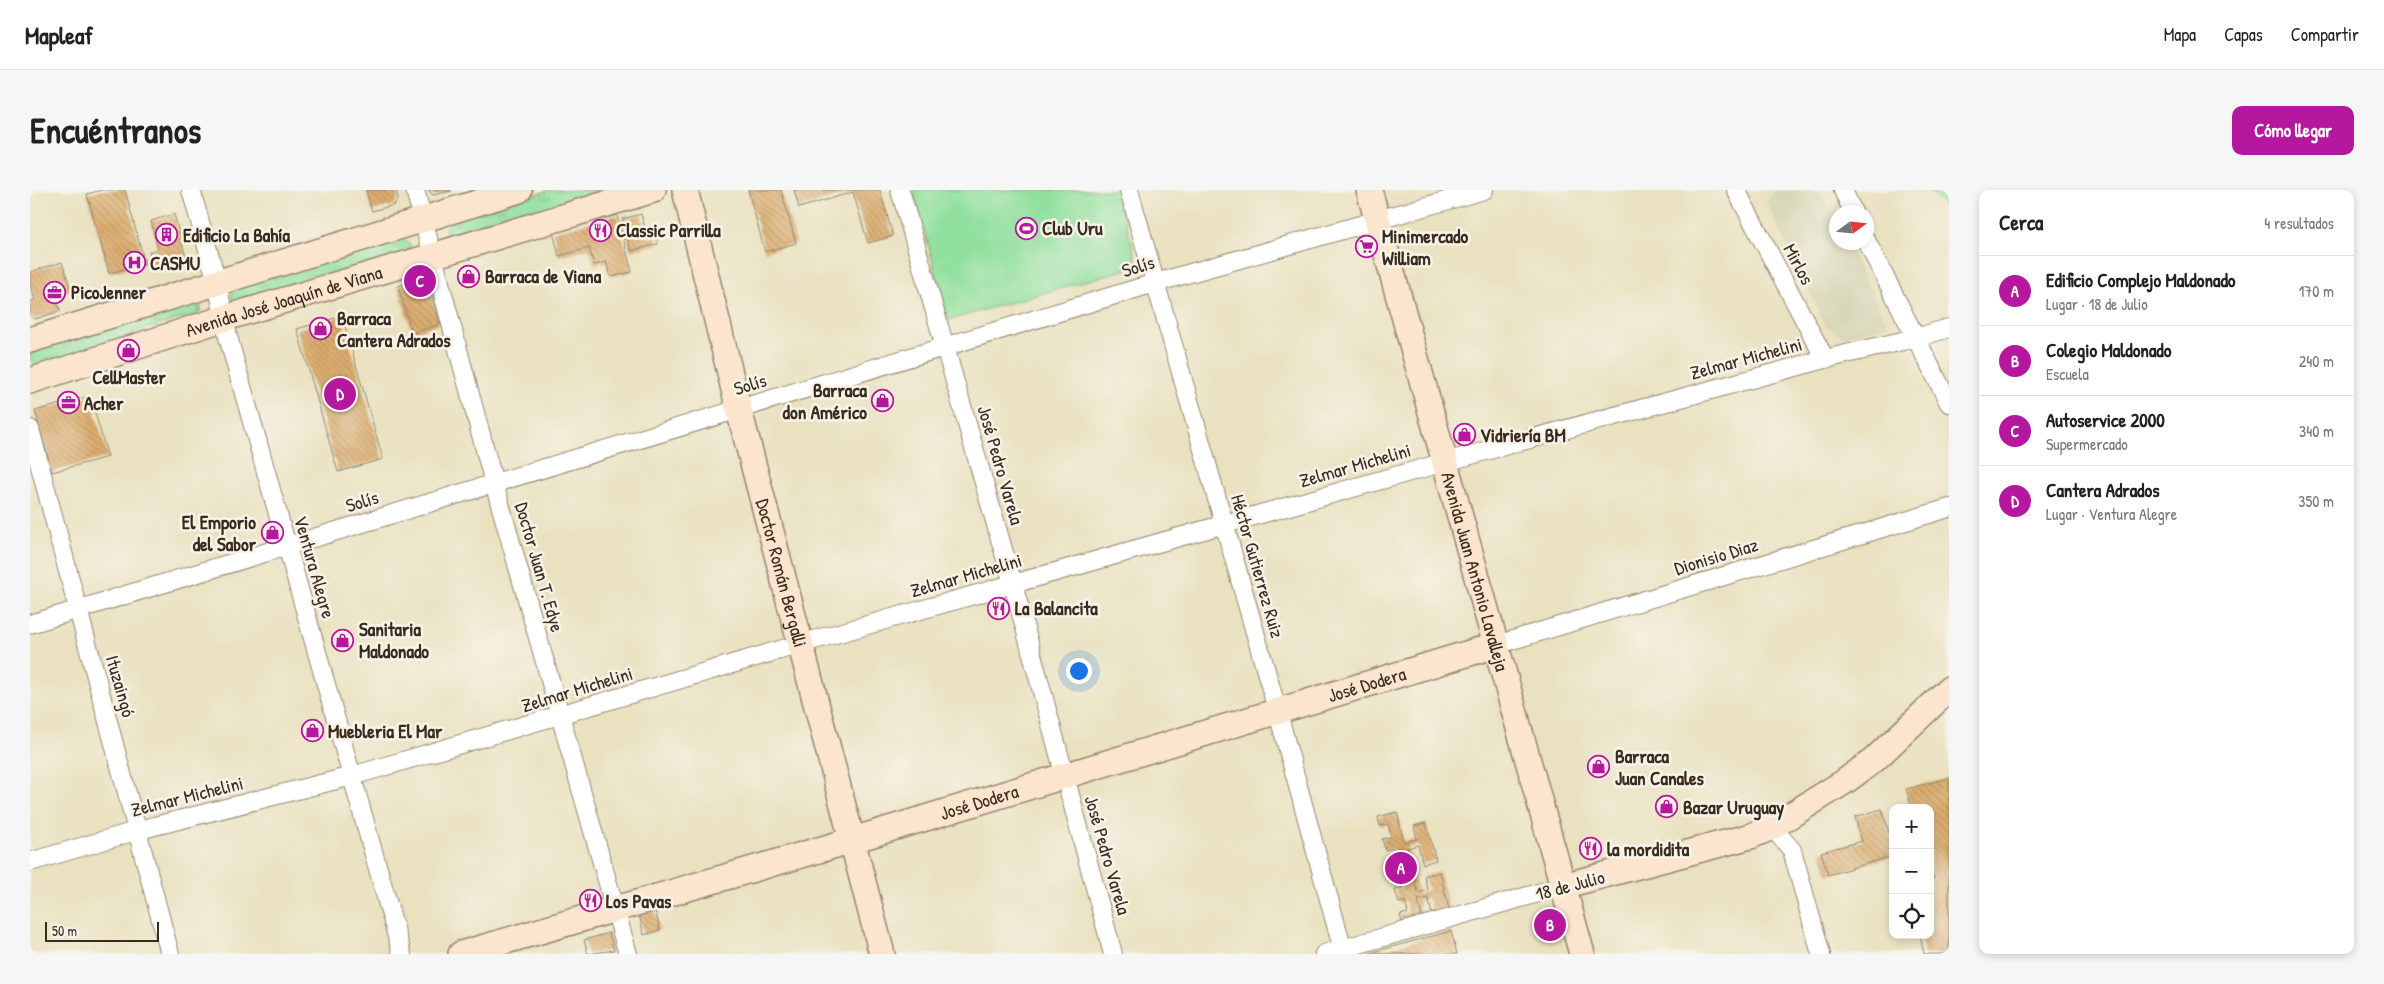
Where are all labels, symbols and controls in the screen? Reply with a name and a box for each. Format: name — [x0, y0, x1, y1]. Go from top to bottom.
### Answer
text: Mapleaf — [25, 19, 93, 51]
text: Mapa — [2164, 22, 2196, 47]
text: Capas — [2224, 22, 2263, 47]
text: Compartir — [2291, 22, 2359, 47]
button: Cómo llegar — [2232, 106, 2354, 155]
text: Encuéntranos — [30, 107, 201, 154]
north arrow — [1829, 205, 1874, 250]
text: Cerca — [1999, 208, 2043, 237]
text: 4 resultados — [2264, 212, 2334, 234]
place label: Club Uru — [1042, 215, 1103, 241]
sports icon: Club Uru — [1014, 216, 1038, 240]
place label: Classic Parrilla — [616, 217, 721, 243]
restaurant icon: Classic Parrilla — [588, 218, 612, 242]
place label: Edificio La Bahía — [183, 222, 291, 248]
building icon: Edificio La Bahía — [155, 223, 179, 247]
place label: Minimercado William — [1382, 223, 1468, 271]
supermarket icon: Minimercado William — [1354, 235, 1378, 259]
street label: Mirlos — [1777, 239, 1821, 289]
street label: Solís — [1118, 249, 1158, 283]
place label: CASMU — [150, 250, 201, 276]
hospital icon: CASMU — [122, 251, 146, 275]
street label: Avenida José Joaquín de Viana — [182, 259, 386, 343]
pin: C — [404, 262, 436, 300]
place label: Barraca de Viana — [485, 263, 602, 289]
shop icon: Barraca de Viana — [457, 264, 481, 288]
text: Edificio Complejo Maldonado — [2046, 267, 2236, 293]
place label: PicoJenner — [71, 279, 147, 305]
office icon: PicoJenner — [43, 280, 67, 304]
text: A — [2011, 280, 2019, 302]
text: 170 m — [2299, 280, 2334, 302]
text: Lugar · 18 de Julio — [2046, 293, 2148, 315]
place label: Barraca Cantera Adrados — [337, 305, 451, 353]
shop icon: Barraca Cantera Adrados — [309, 317, 333, 341]
street label: Zelmar Michelini — [1687, 331, 1805, 385]
text: Colegio Maldonado — [2046, 337, 2171, 363]
shop icon: CellMaster — [117, 339, 141, 363]
text: B — [2011, 350, 2019, 372]
text: 240 m — [2299, 350, 2334, 372]
text: Escuela — [2046, 363, 2089, 385]
place label: CellMaster — [92, 364, 167, 390]
street label: Solís — [730, 367, 770, 401]
pin: D — [324, 375, 356, 413]
place label: Barraca don Américo — [783, 377, 868, 425]
shop icon: Barraca don Américo — [871, 389, 895, 413]
place label: Acher — [84, 390, 124, 416]
office icon: Acher — [56, 391, 80, 415]
street label: José Pedro Varela — [972, 402, 1031, 528]
text: Autoservice 2000 — [2046, 407, 2165, 433]
text: C — [2011, 420, 2019, 442]
text: 340 m — [2299, 420, 2334, 442]
place label: Vidriería BM — [1480, 422, 1566, 448]
shop icon: Vidriería BM — [1452, 423, 1476, 447]
text: Supermercado — [2046, 433, 2128, 455]
street label: Zelmar Michelini — [1296, 437, 1414, 493]
street label: Avenida Juan Antonio Lavalleja — [1435, 469, 1516, 675]
text: Cantera Adrados — [2046, 477, 2160, 503]
street label: Solís — [342, 484, 382, 518]
text: D — [2011, 490, 2019, 512]
text: 350 m — [2298, 490, 2334, 512]
street label: Héctor Gutierrez Ruiz — [1225, 491, 1291, 641]
street label: Doctor Román Bergalli — [750, 496, 814, 650]
street label: Doctor Juan T. Edye — [509, 499, 571, 635]
text: Lugar · Ventura Alegre — [2046, 503, 2177, 525]
place label: El Emporio del Sabor — [182, 509, 257, 557]
street label: Ventura Alegre — [288, 513, 342, 622]
shop icon: El Emporio del Sabor — [260, 521, 284, 545]
street label: Dionisio Diaz — [1671, 531, 1761, 581]
street label: Zelmar Michelini — [907, 547, 1025, 603]
place label: La Balancita — [1015, 595, 1098, 621]
restaurant icon: La Balancita — [987, 596, 1011, 620]
place label: Sanitaria Maldonado — [359, 616, 429, 664]
shop icon: Sanitaria Maldonado — [331, 628, 355, 652]
street label: Ituzaingó — [100, 652, 142, 720]
your location — [1066, 658, 1092, 684]
street label: Zelmar Michelini — [518, 660, 636, 718]
street label: José Dodera — [1324, 660, 1409, 708]
place label: Muebleria El Mar — [328, 718, 443, 744]
shop icon: Muebleria El Mar — [300, 719, 324, 743]
place label: Barraca Juan Canales — [1615, 743, 1705, 791]
shop icon: Barraca Juan Canales — [1587, 755, 1611, 779]
street label: Zelmar Michelini — [128, 769, 246, 823]
street label: José Dodera — [937, 777, 1022, 826]
street label: José Pedro Varela — [1079, 792, 1138, 918]
place label: Bazar Uruguay — [1683, 794, 1784, 821]
shop icon: Bazar Uruguay — [1655, 795, 1679, 819]
map controls — [1889, 804, 1934, 939]
button: + — [1889, 804, 1934, 849]
place label: la mordidita — [1607, 836, 1690, 862]
restaurant icon: la mordidita — [1579, 837, 1603, 861]
pin: A — [1385, 849, 1417, 887]
button: − — [1889, 849, 1934, 894]
street label: 18 de Julio — [1533, 863, 1608, 907]
place label: Los Pavas — [606, 888, 672, 914]
restaurant icon: Los Pavas — [578, 889, 602, 913]
button: locate — [1889, 894, 1934, 939]
pin: B — [1534, 906, 1566, 944]
scale bar — [45, 919, 159, 942]
text: 50 m — [52, 921, 77, 940]

